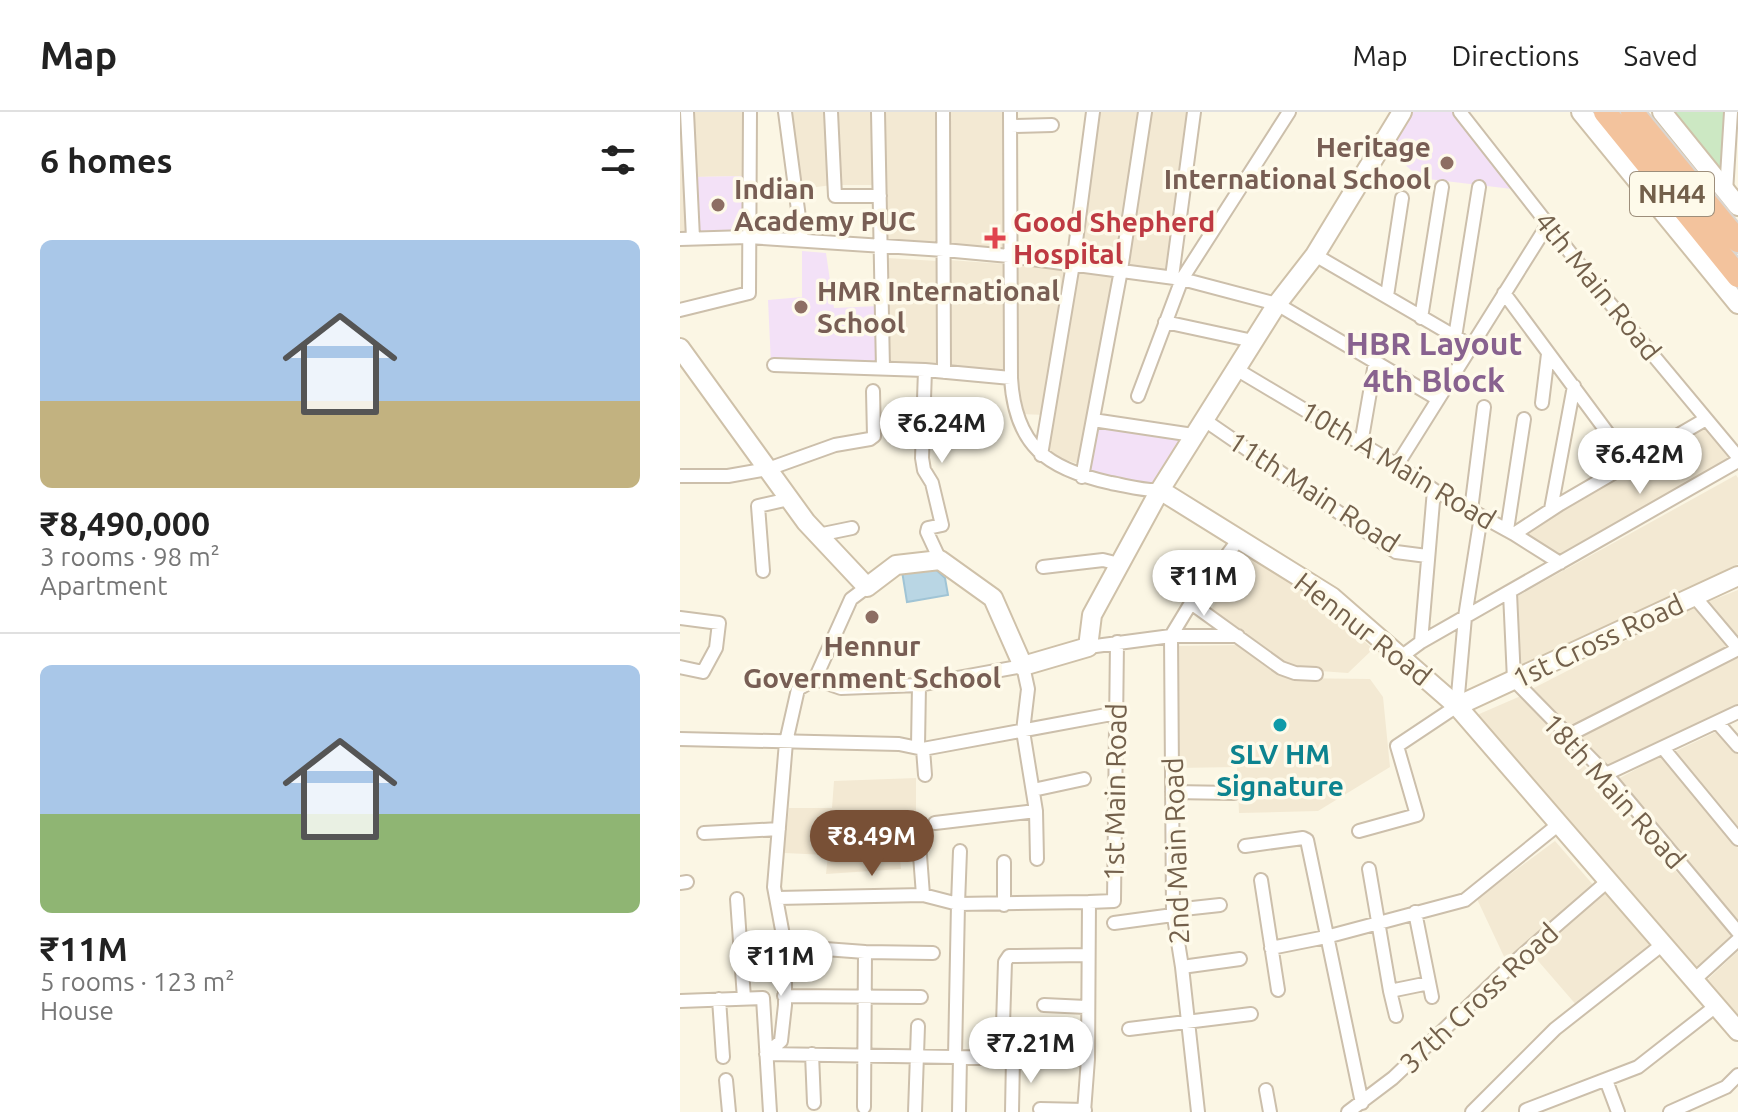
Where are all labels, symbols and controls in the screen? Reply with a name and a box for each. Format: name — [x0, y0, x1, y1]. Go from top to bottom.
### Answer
text: Map — [40, 34, 117, 76]
text: Map — [1352, 40, 1408, 71]
text: Directions — [1452, 40, 1579, 71]
text: Saved — [1623, 40, 1698, 71]
place label: Heritage International School — [1164, 131, 1431, 194]
icon: filters — [596, 138, 640, 182]
text: 6 homes — [40, 141, 173, 179]
marker: Heritage International School — [1438, 154, 1456, 172]
road number: NH44 — [1630, 172, 1714, 216]
place label: Indian Academy PUC — [734, 173, 916, 236]
marker: Indian Academy PUC — [709, 196, 727, 214]
street label: 4th Main Road — [1529, 205, 1668, 366]
place label: Good Shepherd Hospital — [1013, 206, 1215, 269]
marker: Good Shepherd Hospital — [984, 227, 1006, 249]
place label: HMR International School — [817, 275, 1060, 338]
icon: home — [268, 292, 412, 436]
marker: HMR International School — [792, 298, 810, 316]
district label: HBR Layout 4th Block — [1346, 325, 1522, 398]
street label: 10th A Main Road — [1295, 394, 1501, 535]
pin: ₹6.24M — [877, 397, 1007, 465]
text: ₹6.24M — [898, 408, 986, 437]
street label: 11th Main Road — [1223, 425, 1406, 558]
pin: ₹6.42M — [1575, 428, 1705, 496]
text: ₹6.42M — [1596, 439, 1684, 468]
text: ₹8,490,000 — [40, 504, 210, 542]
text: 3 rooms · 98 m² — [40, 542, 220, 571]
pin: ₹11M — [1157, 550, 1251, 618]
text: ₹11M — [1170, 561, 1238, 590]
street label: Hennur Road — [1289, 566, 1438, 691]
text: Apartment — [40, 571, 167, 600]
street label: 1st Cross Road — [1508, 587, 1688, 694]
marker: Hennur Government School — [863, 608, 881, 626]
place label: Hennur Government School — [743, 630, 1001, 693]
street label: 1st Main Road — [1097, 703, 1132, 881]
street label: 18th Main Road — [1537, 707, 1692, 874]
marker: SLV HM Signature — [1271, 716, 1289, 734]
icon: home — [268, 717, 412, 861]
place label: SLV HM Signature — [1216, 738, 1344, 801]
street label: 2nd Main Road — [1157, 757, 1194, 945]
pin: ₹8.49M — [807, 810, 937, 878]
text: ₹8.49M — [828, 821, 916, 850]
street label: 37th Cross Road — [1393, 917, 1564, 1079]
text: ₹11M — [40, 929, 128, 967]
pin: ₹11M — [734, 930, 828, 998]
text: ₹11M — [747, 941, 815, 970]
text: 5 rooms · 123 m² — [40, 967, 235, 996]
text: House — [40, 996, 114, 1025]
pin: ₹7.21M — [966, 1017, 1096, 1085]
text: ₹7.21M — [987, 1028, 1075, 1057]

